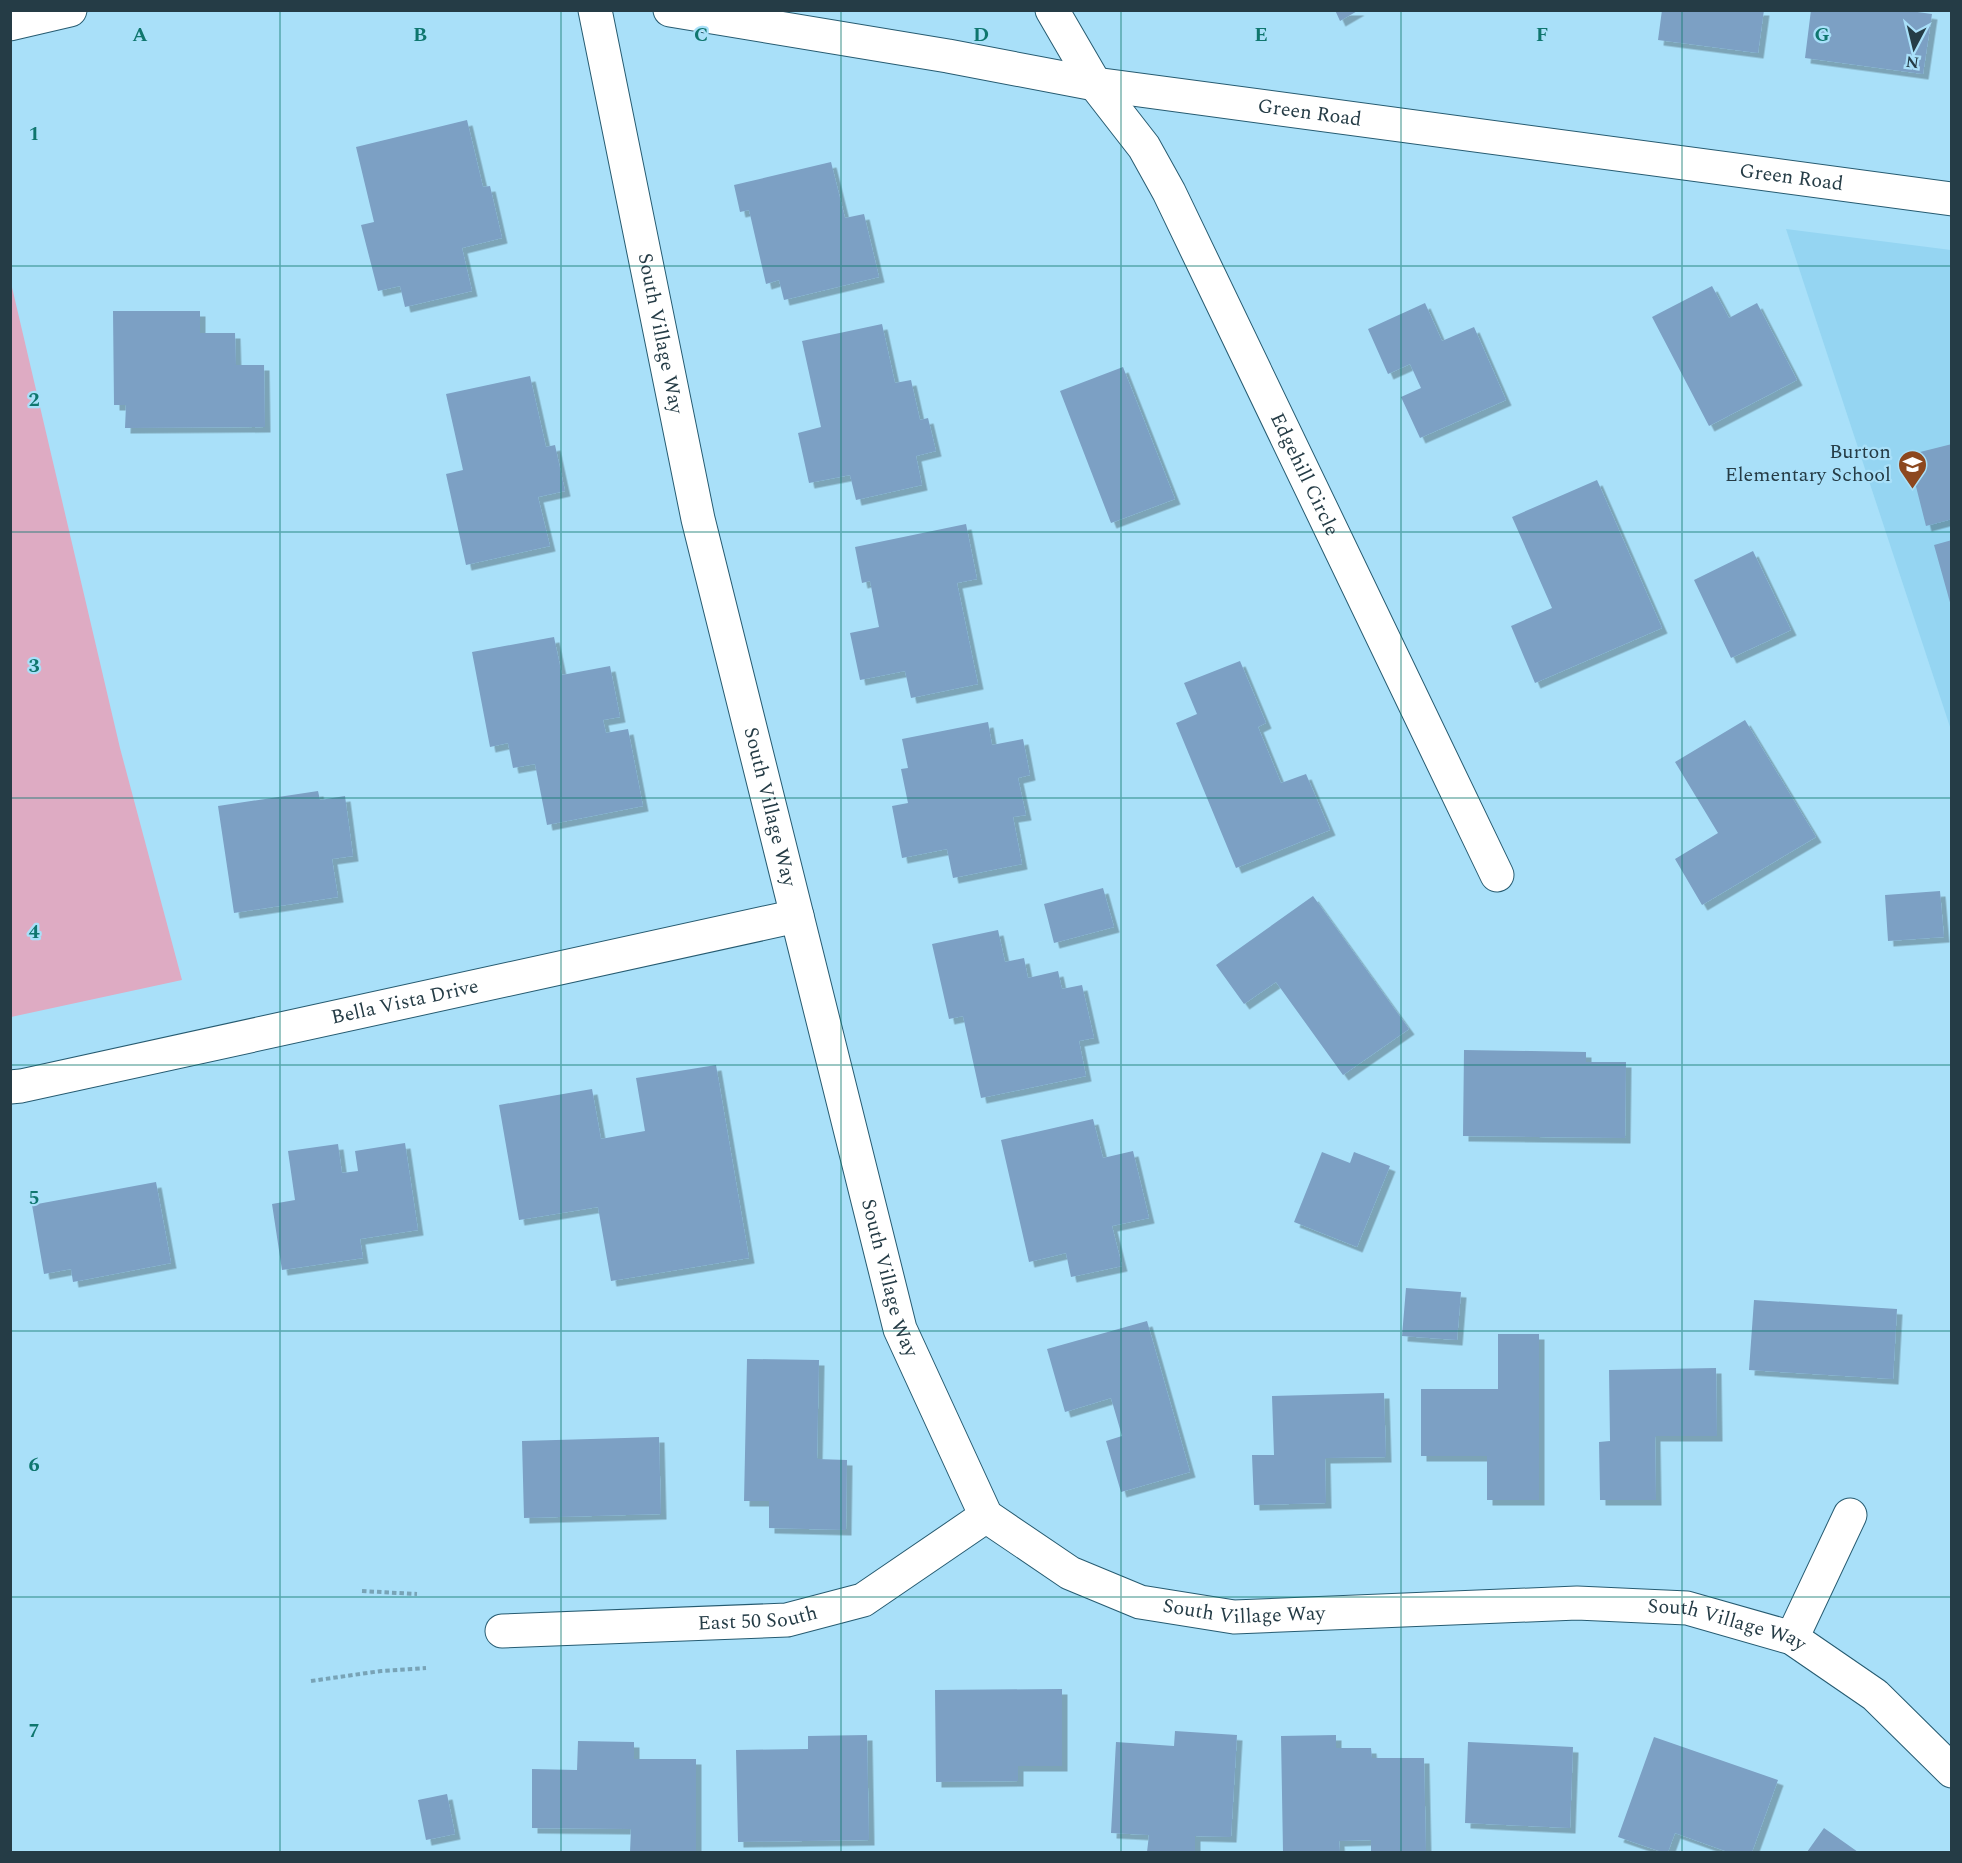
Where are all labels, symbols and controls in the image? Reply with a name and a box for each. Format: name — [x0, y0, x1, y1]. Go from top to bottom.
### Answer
north arrow — [1884, 18, 1944, 78]
text: A — [132, 20, 148, 50]
text: B — [413, 20, 427, 50]
text: C — [694, 20, 708, 50]
text: D — [973, 20, 989, 50]
text: E — [1254, 20, 1268, 50]
text: F — [1536, 20, 1548, 50]
text: G — [1814, 20, 1830, 50]
text: N — [1904, 49, 1920, 75]
street label: Green Road — [1256, 91, 1363, 135]
text: 1 — [28, 119, 40, 149]
street label: Green Road — [1738, 156, 1845, 199]
street label: South Village Way — [630, 250, 692, 418]
text: 2 — [28, 385, 40, 415]
street label: Edgehill Circle — [1262, 408, 1347, 541]
place label: Burton Elementary School — [1725, 437, 1891, 490]
school or university icon: Burton Elementary School — [1896, 448, 1928, 490]
text: 3 — [28, 651, 40, 681]
street label: South Village Way — [735, 724, 804, 891]
text: 4 — [28, 917, 40, 947]
street label: Bella Vista Drive — [328, 971, 481, 1033]
text: 5 — [28, 1183, 40, 1213]
street label: South Village Way — [853, 1196, 927, 1363]
text: 6 — [28, 1450, 40, 1480]
street label: South Village Way — [1160, 1591, 1327, 1632]
street label: South Village Way — [1647, 1591, 1814, 1659]
street label: East 50 South — [697, 1598, 821, 1638]
text: 7 — [28, 1716, 40, 1746]

